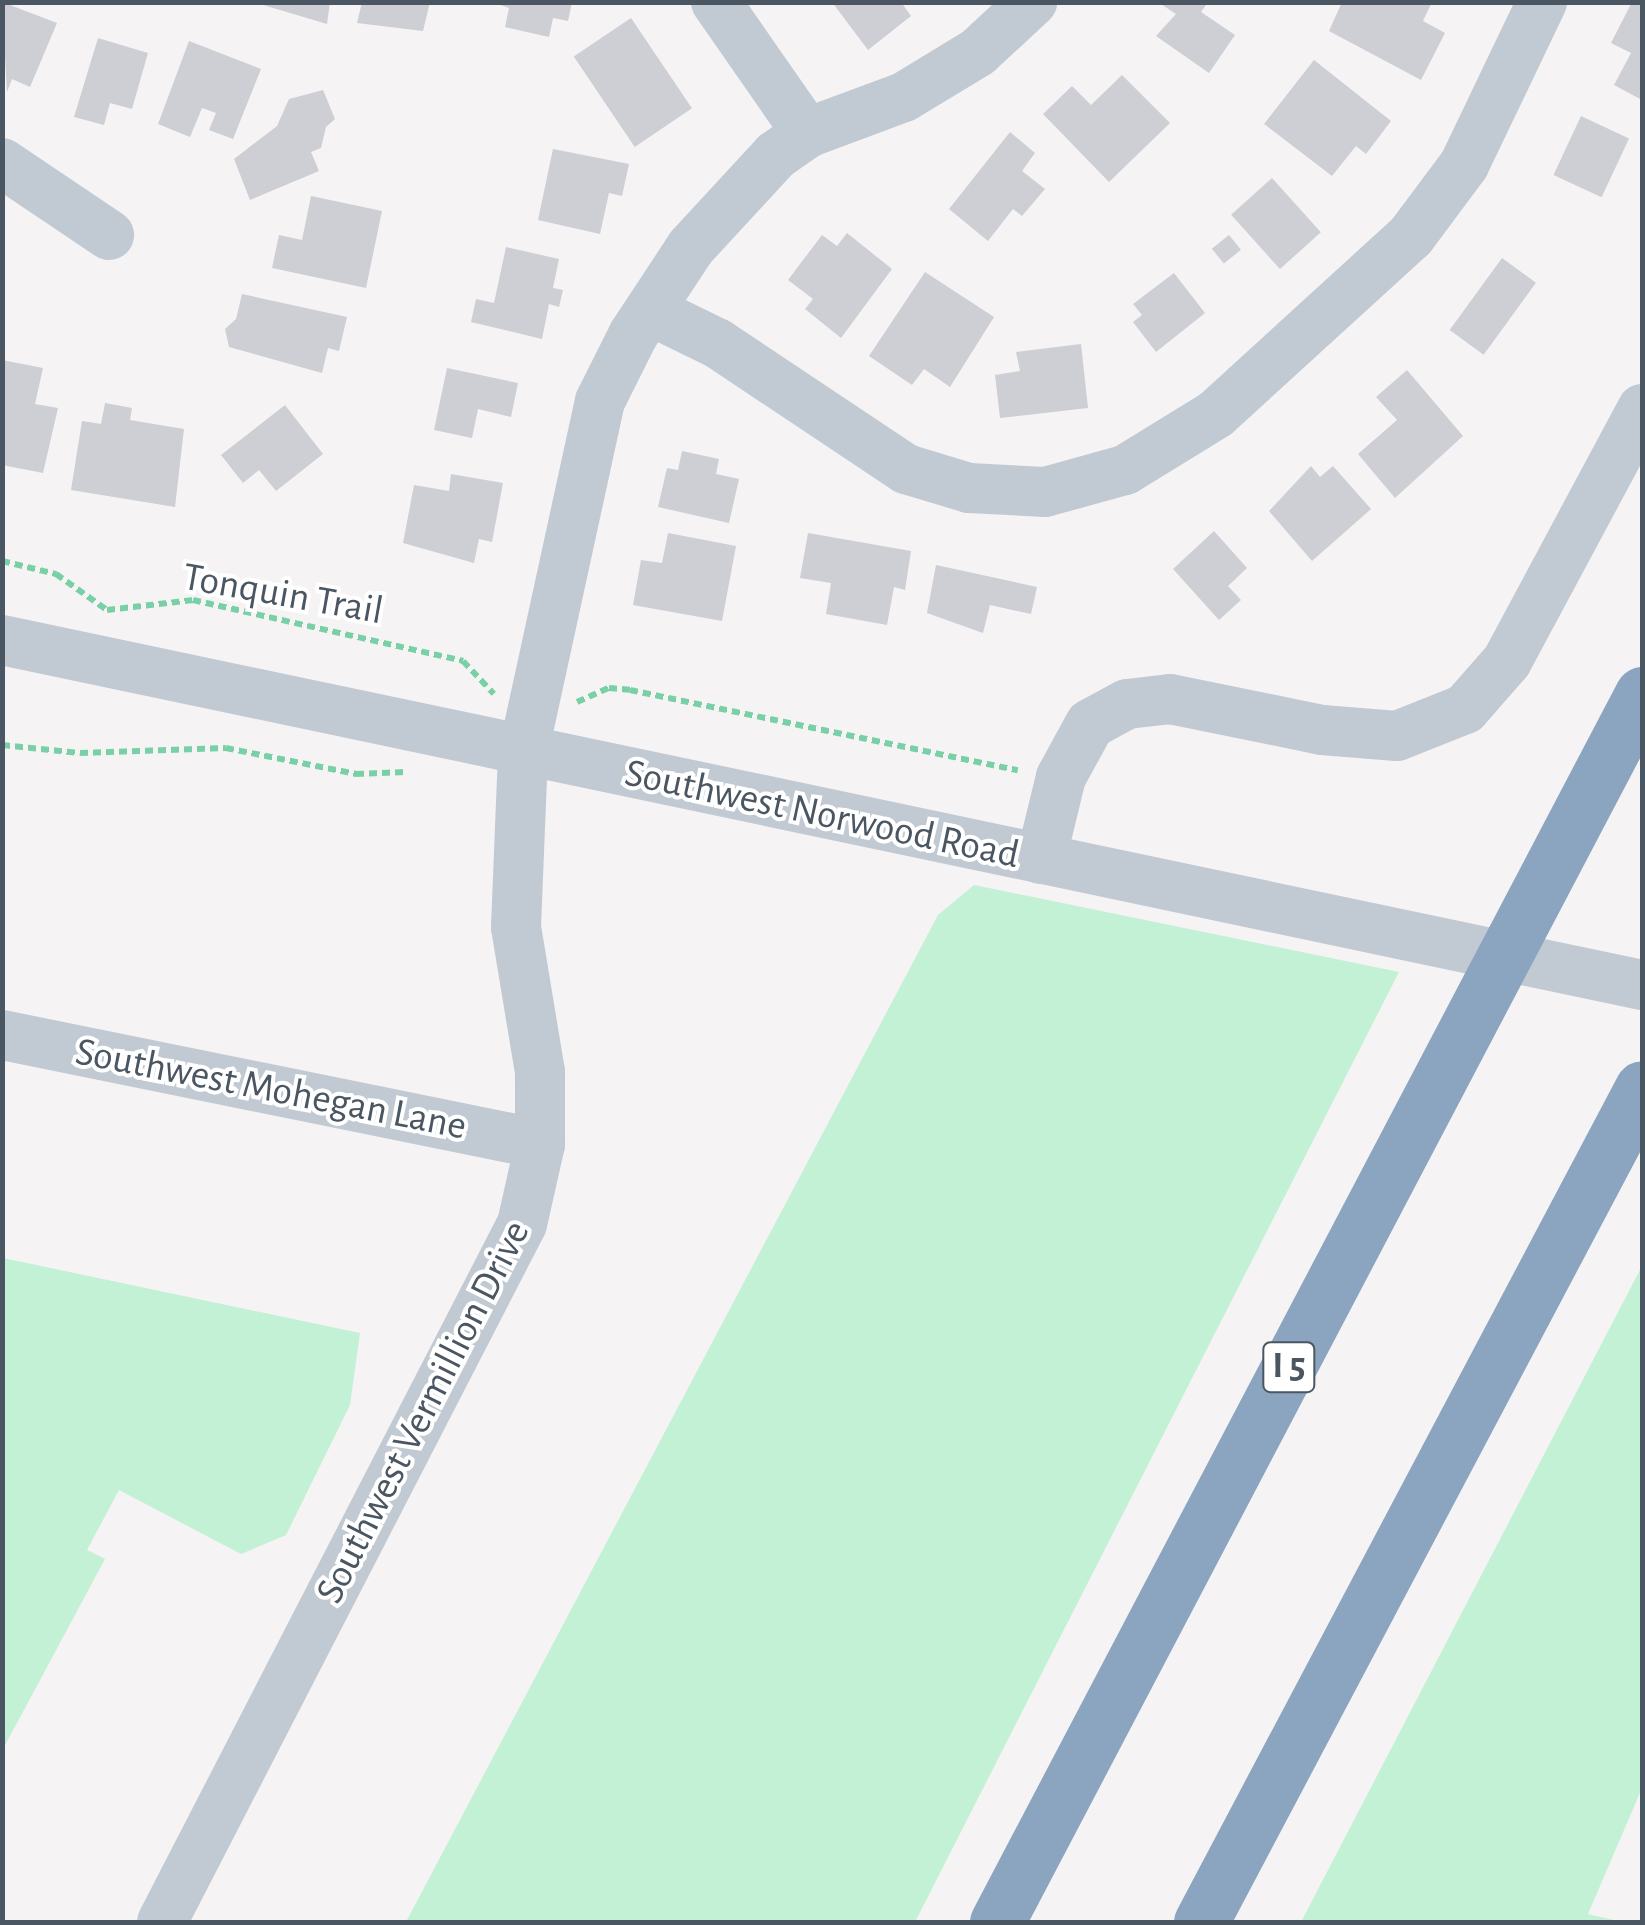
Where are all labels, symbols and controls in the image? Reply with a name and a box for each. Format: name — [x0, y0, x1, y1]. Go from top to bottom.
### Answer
street label: Tonquin Trail — [179, 553, 387, 635]
street label: Southwest Norwood Road — [621, 749, 1023, 879]
street label: Southwest Mohegan Lane — [71, 1028, 471, 1150]
street label: Southwest Vermillion Drive — [306, 1213, 540, 1611]
road number: I 5 — [1262, 1334, 1316, 1400]

